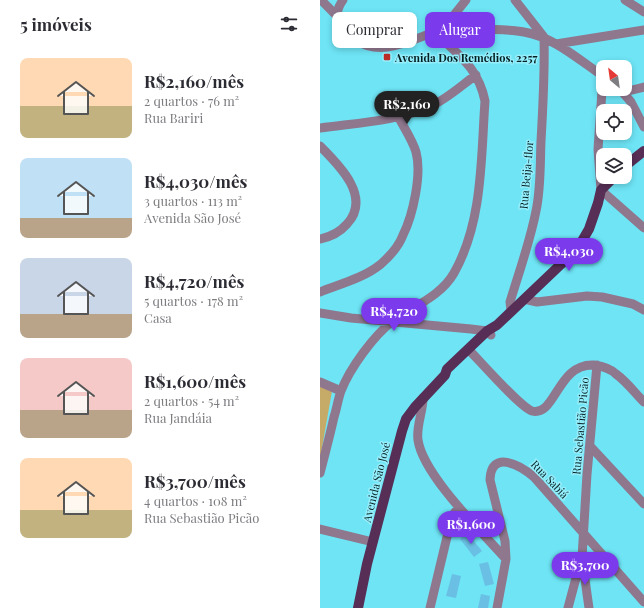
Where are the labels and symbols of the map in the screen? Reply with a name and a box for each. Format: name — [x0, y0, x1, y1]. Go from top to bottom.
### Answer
place label: Avenida Dos Remédios, 2257 — [394, 50, 538, 65]
marker: Avenida Dos Remédios, 2257 — [382, 52, 392, 62]
north arrow — [596, 60, 632, 96]
pin: R$2,160 — [370, 91, 444, 125]
street label: Rua Beija-flor — [516, 140, 536, 210]
pin: R$4,030 — [532, 238, 606, 272]
pin: R$4,720 — [357, 298, 431, 332]
street label: Rua Sebastião Picão — [568, 377, 592, 475]
street label: Avenida São José — [359, 440, 393, 525]
street label: Rua Sabiá — [528, 457, 572, 502]
pin: R$1,600 — [434, 511, 508, 545]
pin: R$3,700 — [548, 552, 622, 586]

